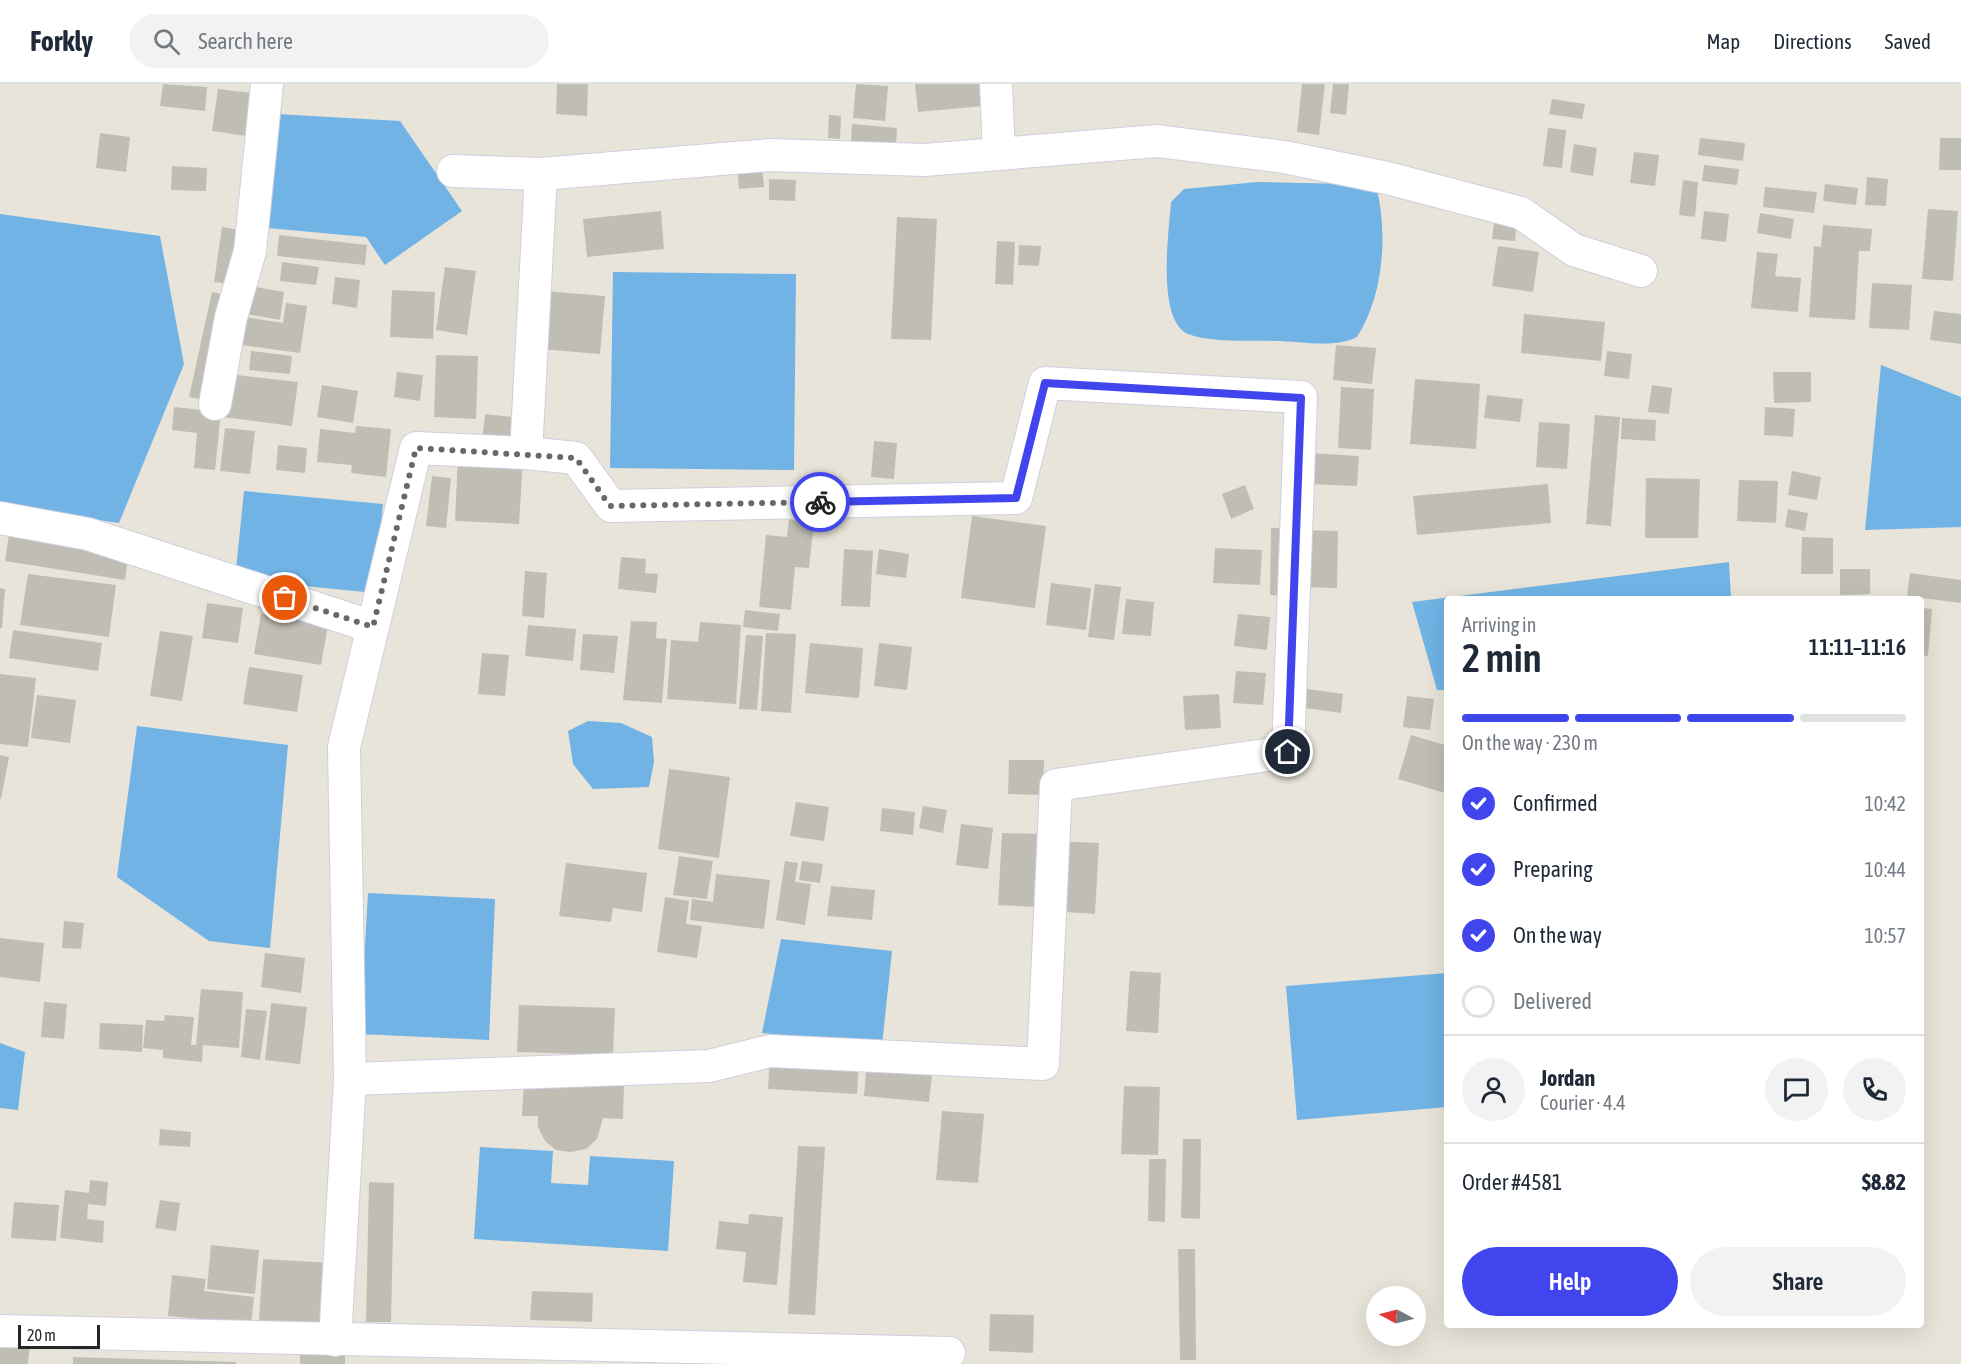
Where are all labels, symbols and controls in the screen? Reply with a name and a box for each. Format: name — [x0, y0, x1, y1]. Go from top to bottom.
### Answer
search box — [129, 14, 549, 68]
text: Forkly — [30, 25, 93, 57]
icon: search — [150, 25, 183, 58]
text: Search here — [198, 28, 293, 54]
text: Map — [1706, 29, 1740, 53]
text: Directions — [1773, 29, 1852, 53]
text: Saved — [1885, 29, 1931, 53]
courier — [790, 472, 850, 532]
icon: bike — [804, 486, 837, 519]
pin — [259, 572, 310, 623]
icon: bag — [268, 581, 301, 614]
text: Arriving in — [1462, 613, 1536, 636]
text: 11:11–11:16 — [1809, 634, 1906, 660]
text: 2 min — [1462, 636, 1542, 680]
pin — [1262, 726, 1313, 777]
text: On the way · 230 m — [1462, 731, 1598, 754]
icon: home — [1271, 735, 1304, 768]
icon: check — [1462, 787, 1495, 820]
text: Confirmed — [1513, 790, 1598, 816]
text: 10:42 — [1864, 792, 1906, 815]
icon: check — [1462, 853, 1495, 886]
text: Preparing — [1513, 856, 1593, 882]
text: 10:44 — [1864, 858, 1906, 881]
icon: check — [1462, 919, 1495, 952]
text: On the way — [1513, 922, 1602, 948]
text: 10:57 — [1864, 924, 1906, 947]
text: Delivered — [1513, 988, 1592, 1014]
button: person — [1462, 1058, 1525, 1121]
button: chat — [1765, 1058, 1828, 1121]
button: phone — [1843, 1058, 1906, 1121]
text: Jordan — [1540, 1065, 1595, 1091]
text: Courier · 4.4 — [1540, 1091, 1626, 1114]
text: Order #4581 — [1462, 1169, 1562, 1195]
text: $8.82 — [1862, 1169, 1906, 1195]
button: Help — [1462, 1247, 1678, 1316]
button: Share — [1690, 1247, 1906, 1316]
north arrow — [1366, 1286, 1426, 1346]
map controls — [1366, 1286, 1426, 1346]
scale bar — [18, 1322, 100, 1350]
text: 20 m — [27, 1326, 56, 1344]

